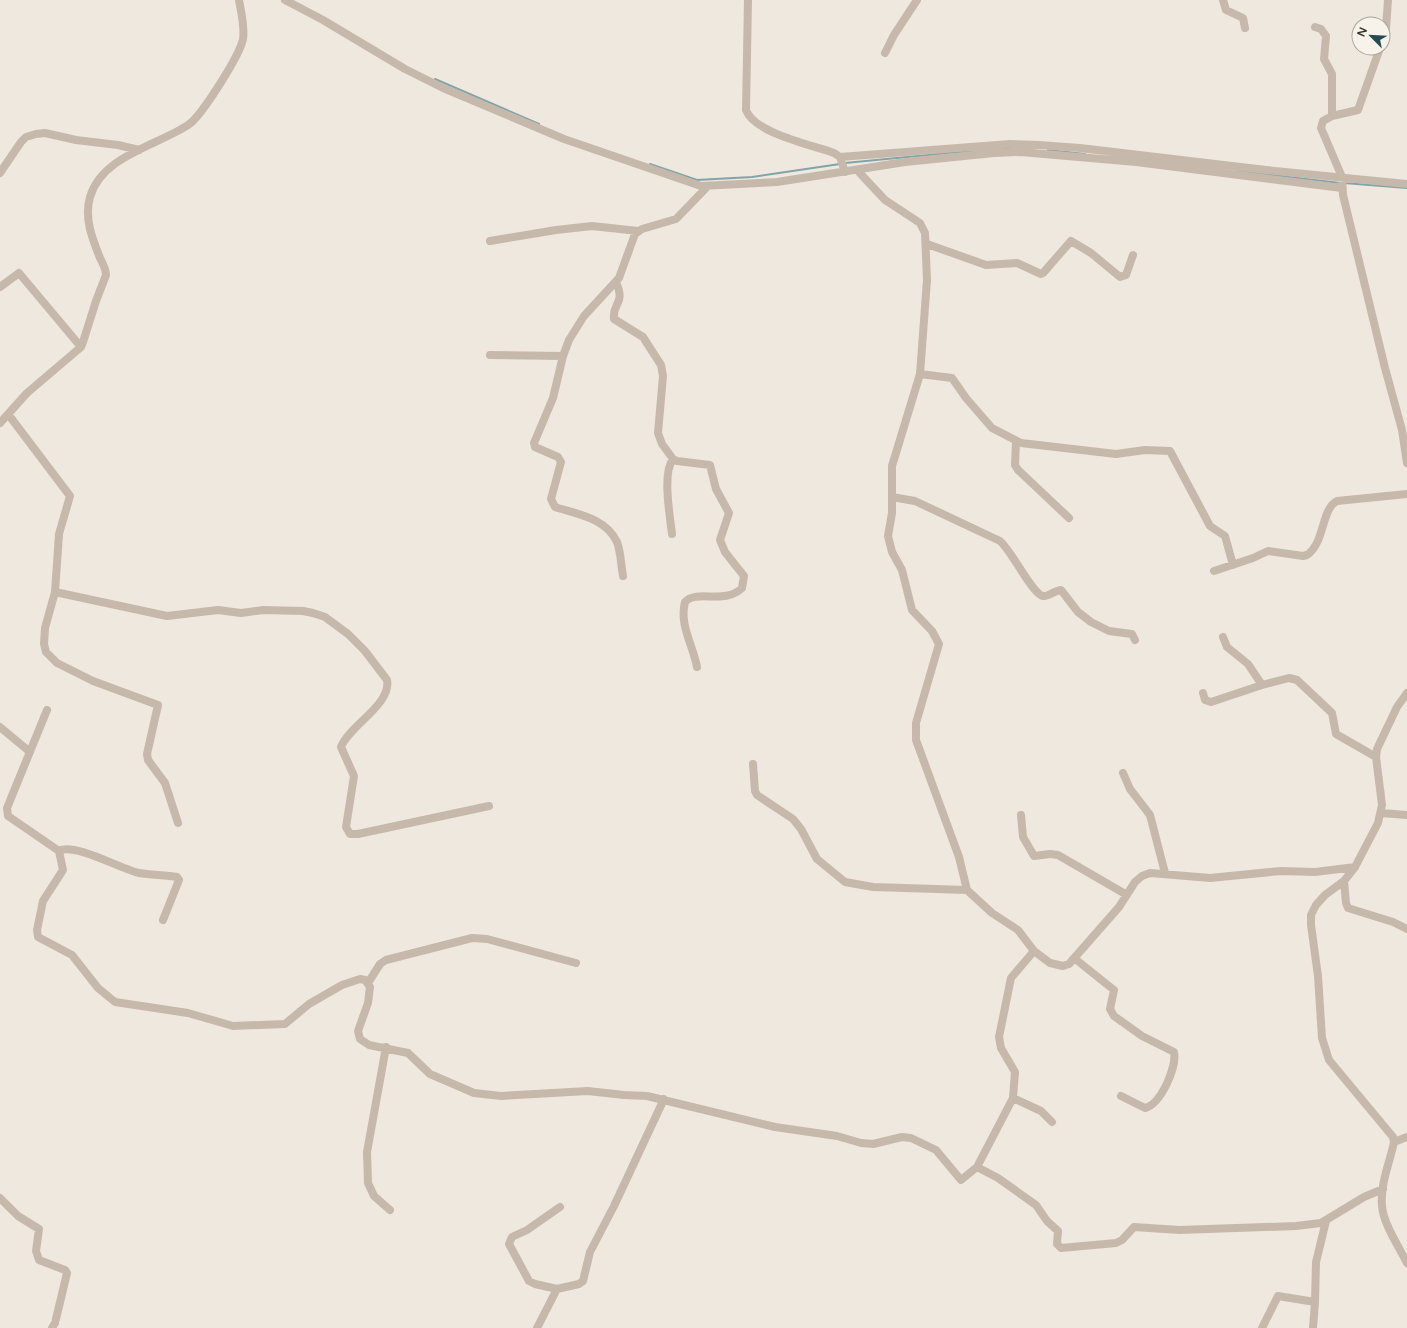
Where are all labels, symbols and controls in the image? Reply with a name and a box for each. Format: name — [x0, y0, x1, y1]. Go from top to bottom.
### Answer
north arrow — [1351, 16, 1391, 56]
text: N — [1355, 25, 1370, 39]

